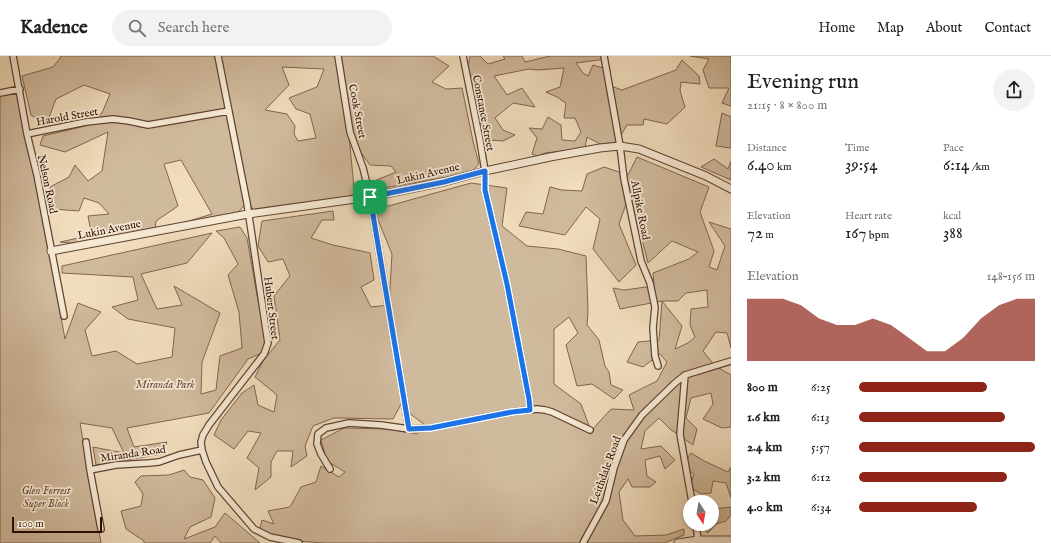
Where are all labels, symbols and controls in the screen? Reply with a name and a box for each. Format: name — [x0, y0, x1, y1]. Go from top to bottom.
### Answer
search box — [112, 10, 392, 46]
text: Kadence — [20, 16, 88, 40]
icon: search — [126, 17, 148, 39]
text: Search here — [158, 18, 229, 37]
text: Home — [819, 19, 855, 37]
text: Map — [877, 19, 904, 37]
text: About — [926, 19, 962, 37]
text: Contact — [984, 19, 1031, 37]
text: Evening run — [747, 68, 859, 96]
button: share — [993, 69, 1035, 111]
street label: Constance Street — [469, 74, 497, 153]
street label: Cook Street — [345, 83, 369, 140]
text: 21:15 · 8 × 800 m — [747, 97, 827, 114]
street label: Harold Street — [35, 105, 99, 129]
text: Distance — [747, 141, 787, 155]
text: Time — [845, 141, 869, 155]
text: Pace — [943, 141, 964, 155]
street label: Nelson Road — [34, 153, 60, 215]
text: 6.40 — [747, 155, 775, 176]
text: 39:54 — [845, 155, 878, 176]
text: 6:14 — [943, 155, 969, 176]
street label: Lukin Avenue — [395, 160, 461, 188]
text: km — [775, 160, 791, 174]
text: /km — [969, 160, 990, 174]
street label: Allpike Road — [627, 178, 653, 241]
pin — [353, 180, 387, 214]
icon: arrive — [359, 186, 381, 208]
text: Elevation — [747, 209, 791, 223]
text: Heart rate — [845, 209, 892, 223]
text: kcal — [943, 209, 961, 223]
street label: Lukin Avenue — [76, 217, 142, 243]
text: 72 — [747, 223, 763, 244]
text: 167 — [845, 223, 866, 244]
text: 388 — [943, 223, 963, 244]
text: m — [763, 228, 774, 242]
text: bpm — [866, 228, 889, 242]
text: Elevation — [747, 268, 799, 285]
text: 148–156 m — [986, 268, 1035, 285]
street label: Hubert Street — [260, 276, 282, 341]
park label: Miranda Park — [135, 378, 195, 392]
text: 800 m — [747, 379, 778, 396]
text: 6:25 — [811, 379, 831, 396]
text: 1.6 km — [747, 409, 780, 426]
text: 6:13 — [811, 409, 830, 426]
street label: Leithdale Road — [587, 434, 625, 506]
text: 2.4 km — [747, 439, 782, 456]
text: 5:57 — [811, 439, 830, 456]
street label: Miranda Road — [100, 442, 167, 466]
text: 3.2 km — [747, 469, 781, 486]
text: 6:12 — [811, 469, 831, 486]
park label: Glen Forrest Super Block — [21, 484, 71, 511]
north arrow — [683, 495, 719, 531]
map controls — [683, 495, 719, 531]
text: 4.0 km — [747, 499, 783, 516]
text: 6:34 — [811, 499, 831, 516]
scale bar — [12, 515, 102, 534]
text: 100 m — [18, 517, 44, 531]

